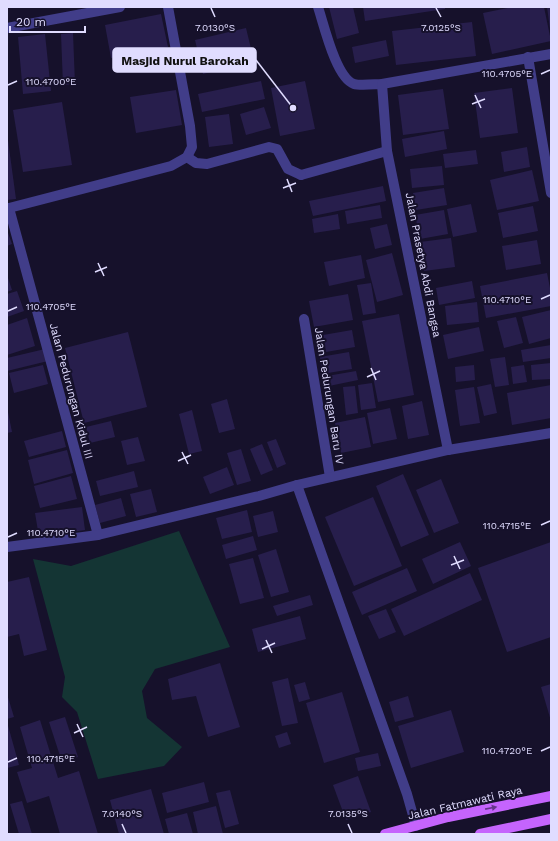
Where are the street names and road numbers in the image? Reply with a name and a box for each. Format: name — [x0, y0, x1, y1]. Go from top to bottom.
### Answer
street label: Jalan Prasetya Abdi Bangsa — [403, 192, 443, 338]
street label: Jalan Pedurungan Kidul III — [47, 322, 95, 460]
street label: Jalan Pedurungan Baru IV — [312, 327, 346, 465]
street label: Jalan Fatmawati Raya — [406, 783, 524, 823]

